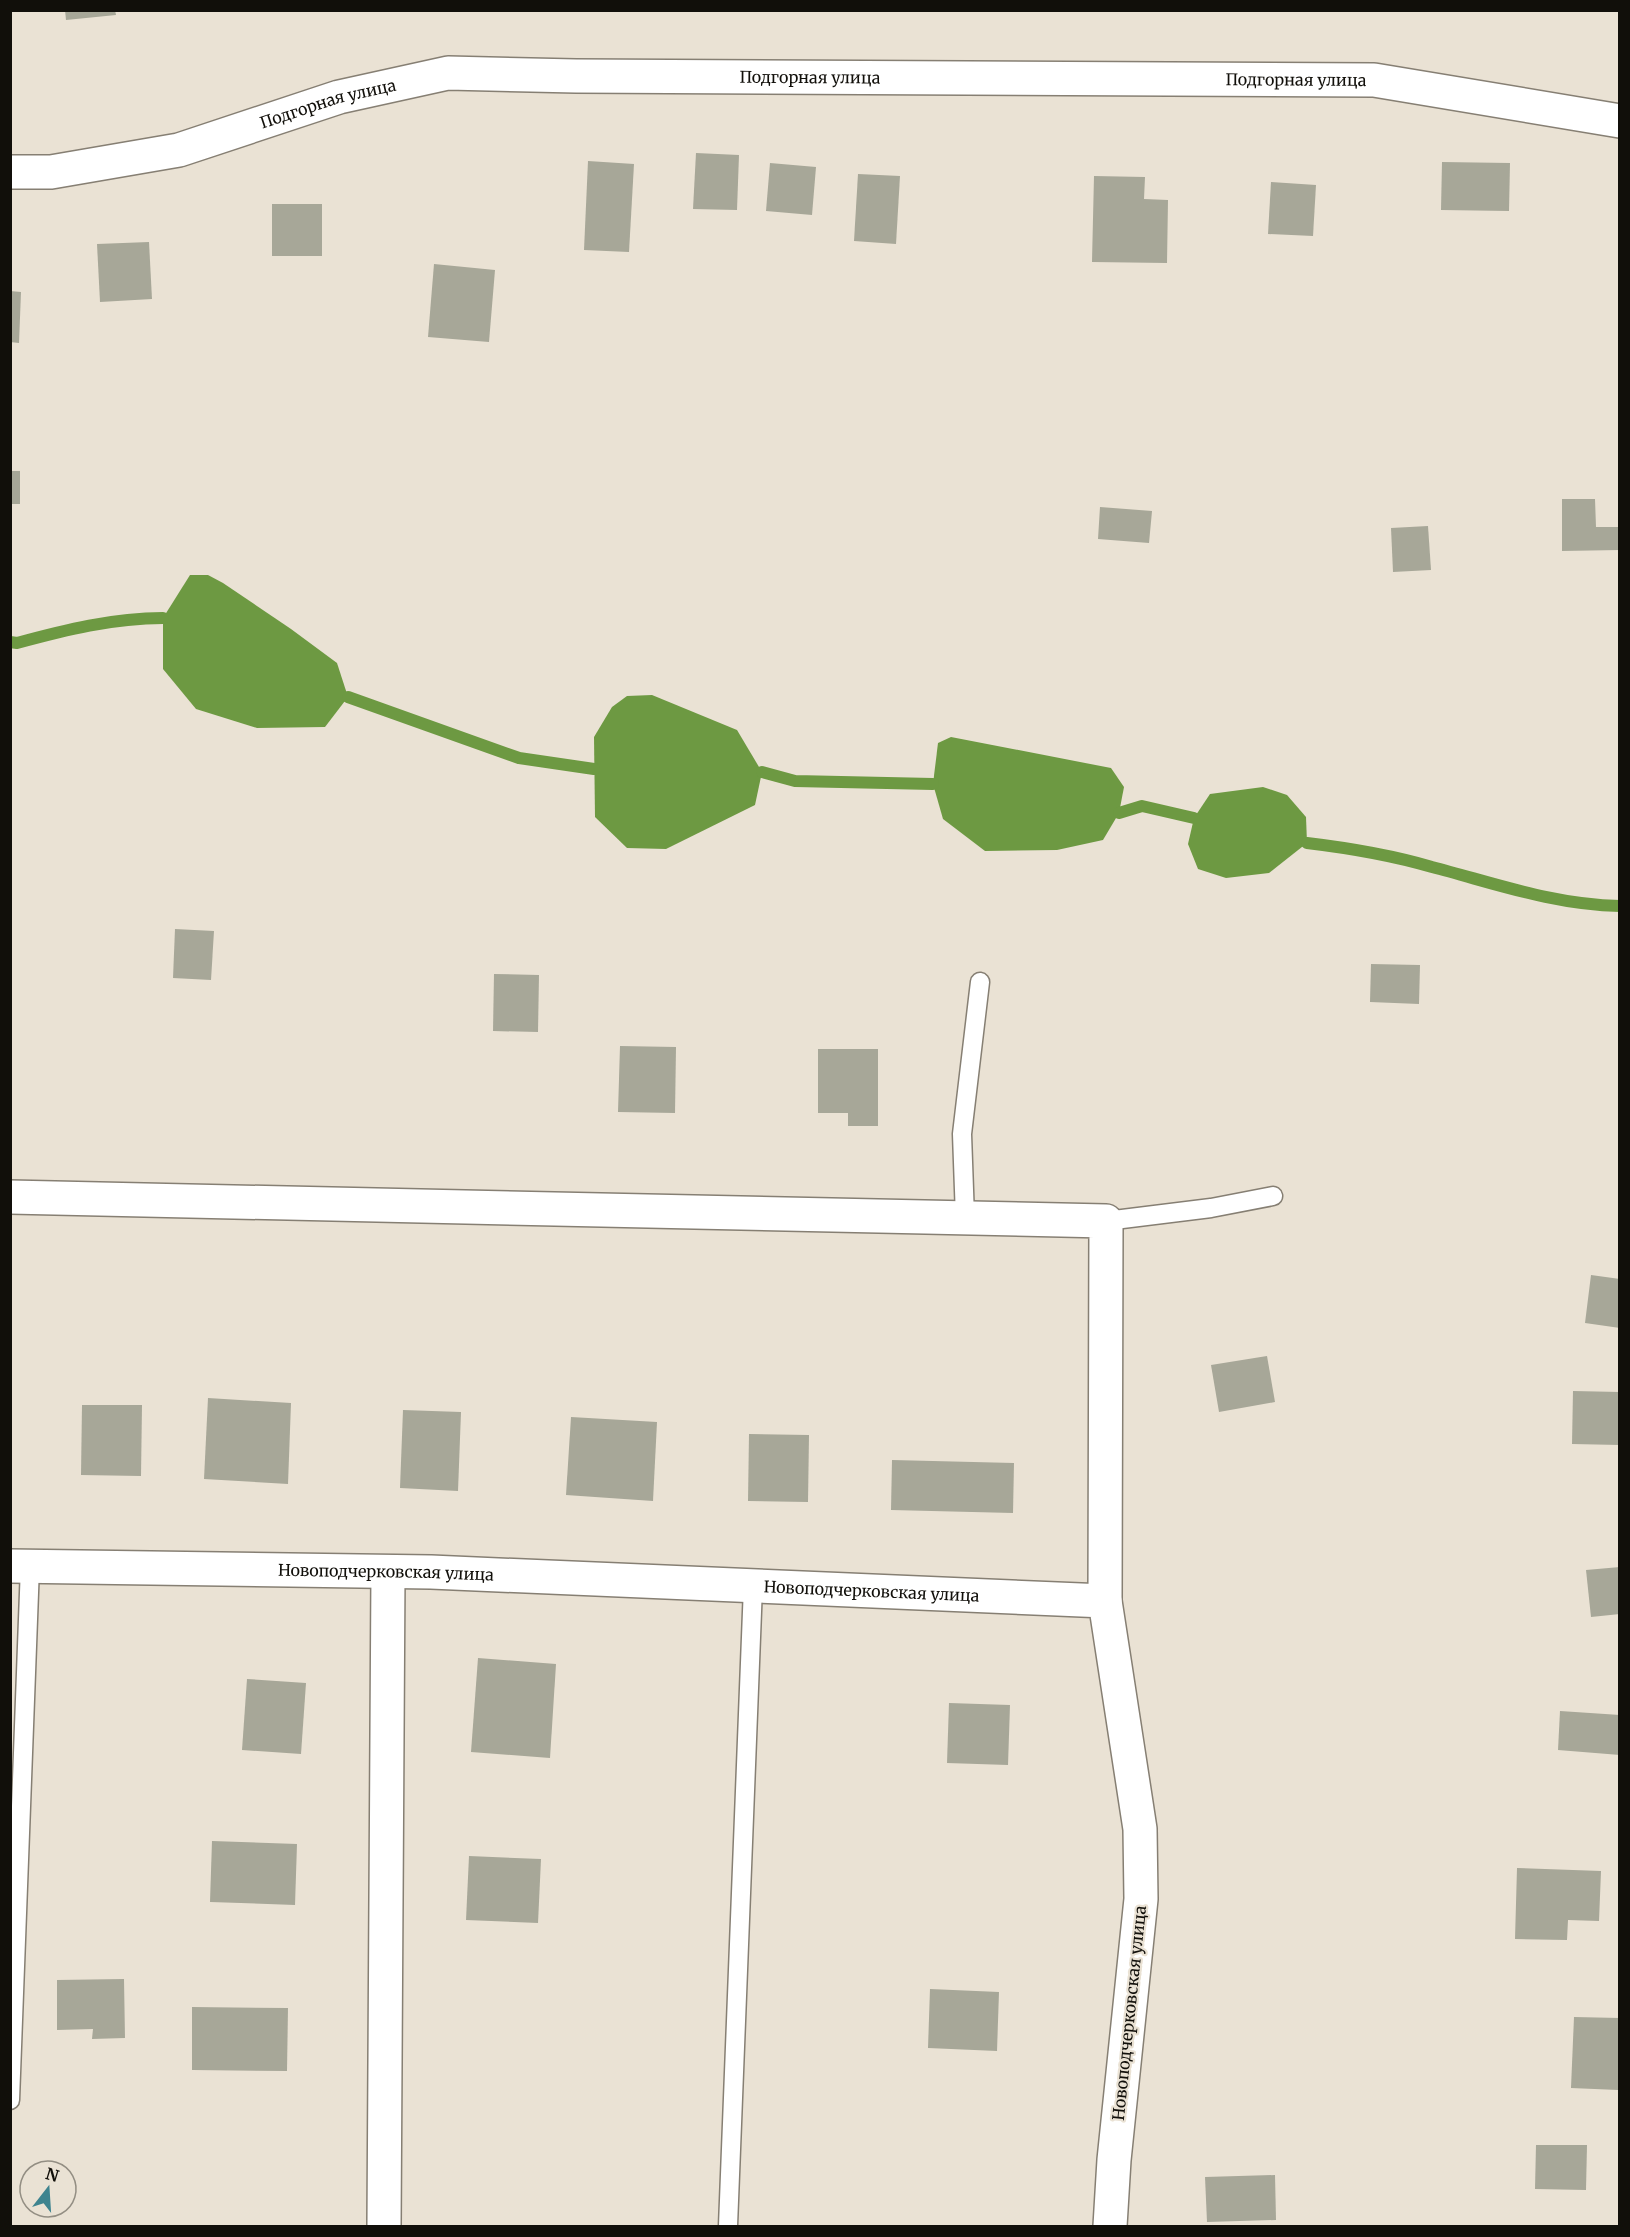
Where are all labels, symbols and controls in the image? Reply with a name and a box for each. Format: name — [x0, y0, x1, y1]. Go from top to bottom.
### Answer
street label: Подгорная улица — [740, 67, 881, 88]
street label: Подгорная улица — [1226, 69, 1367, 90]
street label: Подгорная улица — [257, 75, 398, 133]
street label: Новоподчерковская улица — [278, 1560, 495, 1585]
street label: Новоподчерковская улица — [763, 1576, 980, 1606]
street label: Новоподчерковская улица — [1108, 1904, 1150, 2121]
north arrow — [18, 2159, 78, 2219]
text: N — [43, 2163, 62, 2186]

